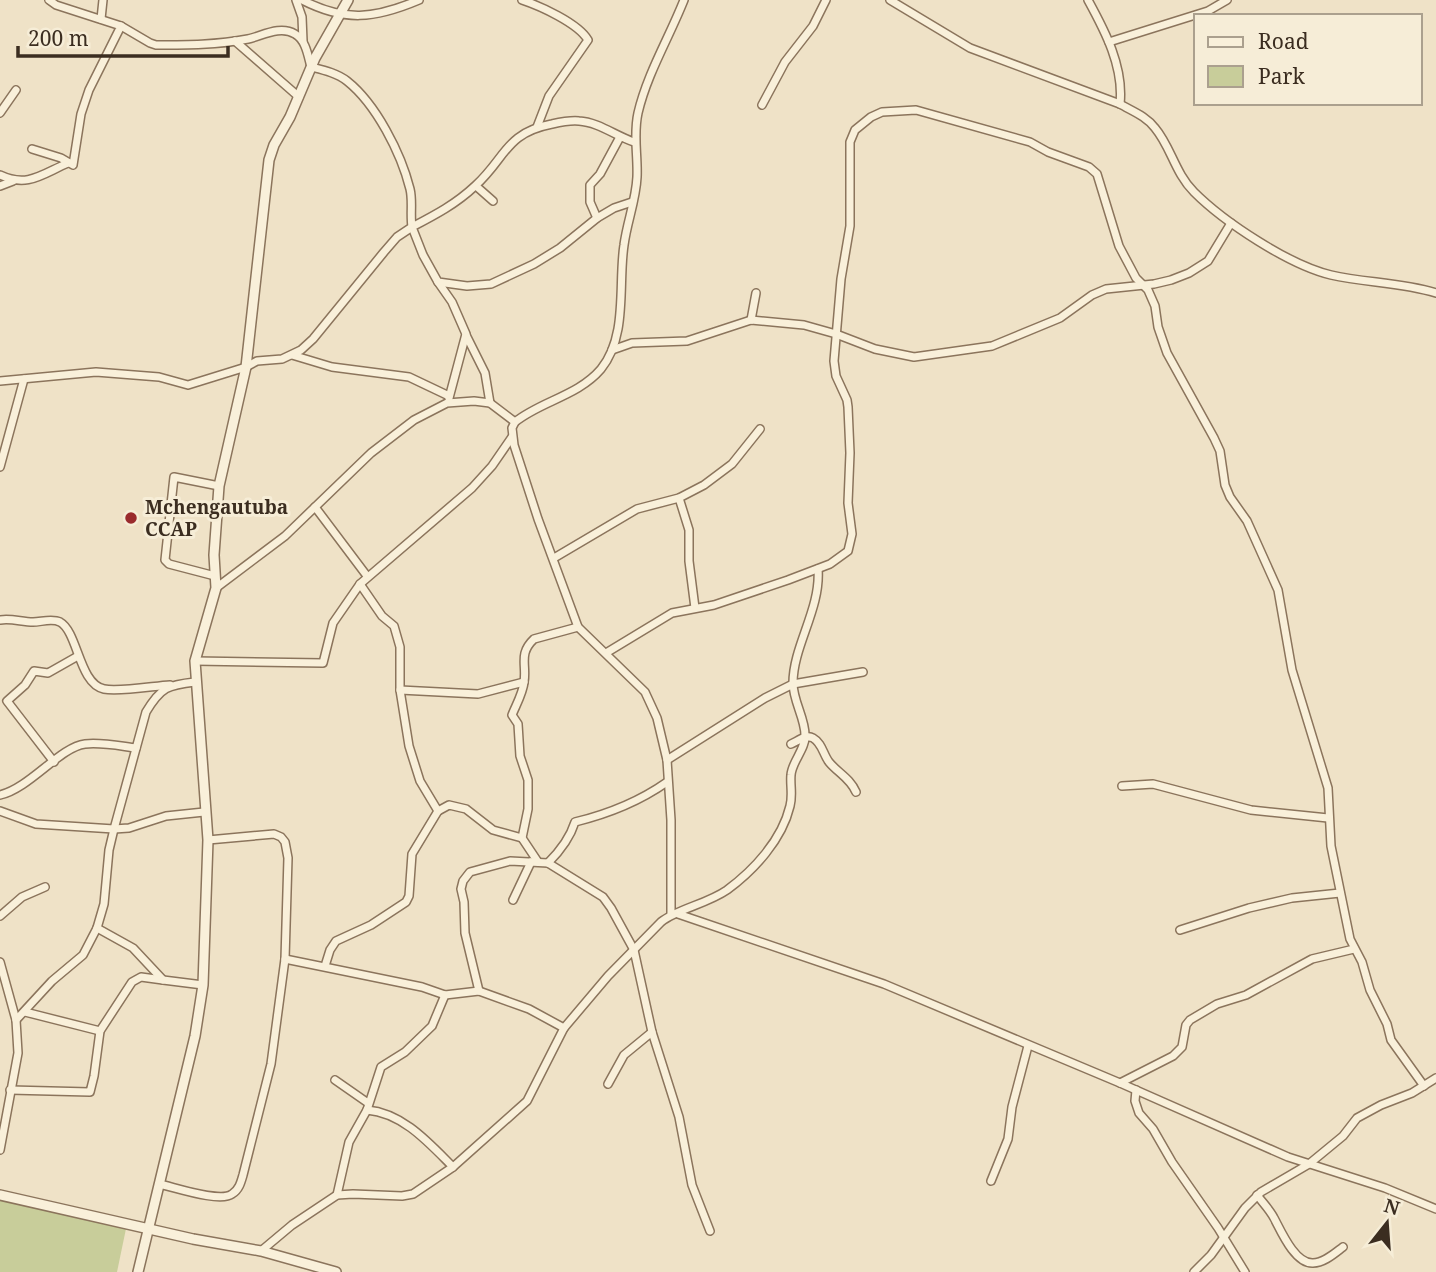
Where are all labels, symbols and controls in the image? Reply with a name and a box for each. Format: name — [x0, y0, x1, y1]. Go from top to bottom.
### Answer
scale bar — [18, 14, 228, 58]
legend — [1194, 14, 1422, 105]
text: 200 m — [28, 24, 89, 52]
text: Road — [1258, 27, 1309, 55]
text: Park — [1258, 62, 1305, 90]
place label: Mchengautuba CCAP — [145, 494, 288, 542]
marker: Mchengautuba CCAP — [123, 510, 139, 526]
north arrow — [1352, 1188, 1422, 1258]
text: N — [1381, 1192, 1403, 1221]

